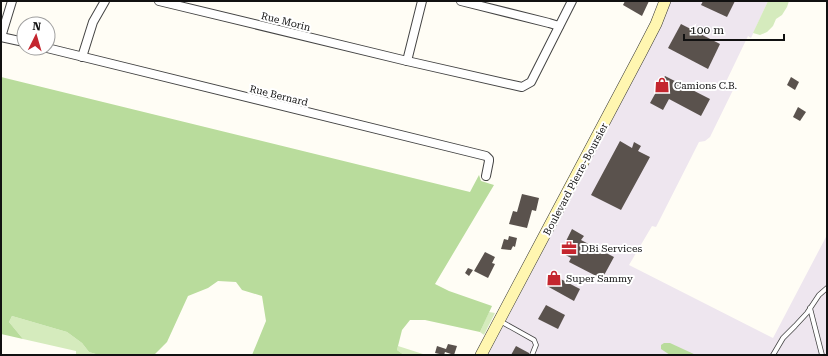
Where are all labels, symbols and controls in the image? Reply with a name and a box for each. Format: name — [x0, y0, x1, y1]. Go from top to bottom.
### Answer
street label: Rue Morin — [260, 10, 312, 33]
north arrow — [16, 16, 56, 56]
scale bar — [684, 16, 784, 42]
text: N — [32, 20, 42, 33]
text: 100 m — [690, 23, 724, 37]
shop icon: Camions C.B. — [653, 76, 671, 94]
place label: Camions C.B. — [674, 80, 737, 91]
street label: Rue Bernard — [249, 83, 310, 108]
street label: Boulevard Pierre-Boursier — [541, 121, 610, 237]
office icon: DBi Services — [560, 239, 578, 257]
place label: DBi Services — [581, 243, 642, 254]
shop icon: Super Sammy — [545, 269, 563, 287]
place label: Super Sammy — [566, 273, 633, 284]

